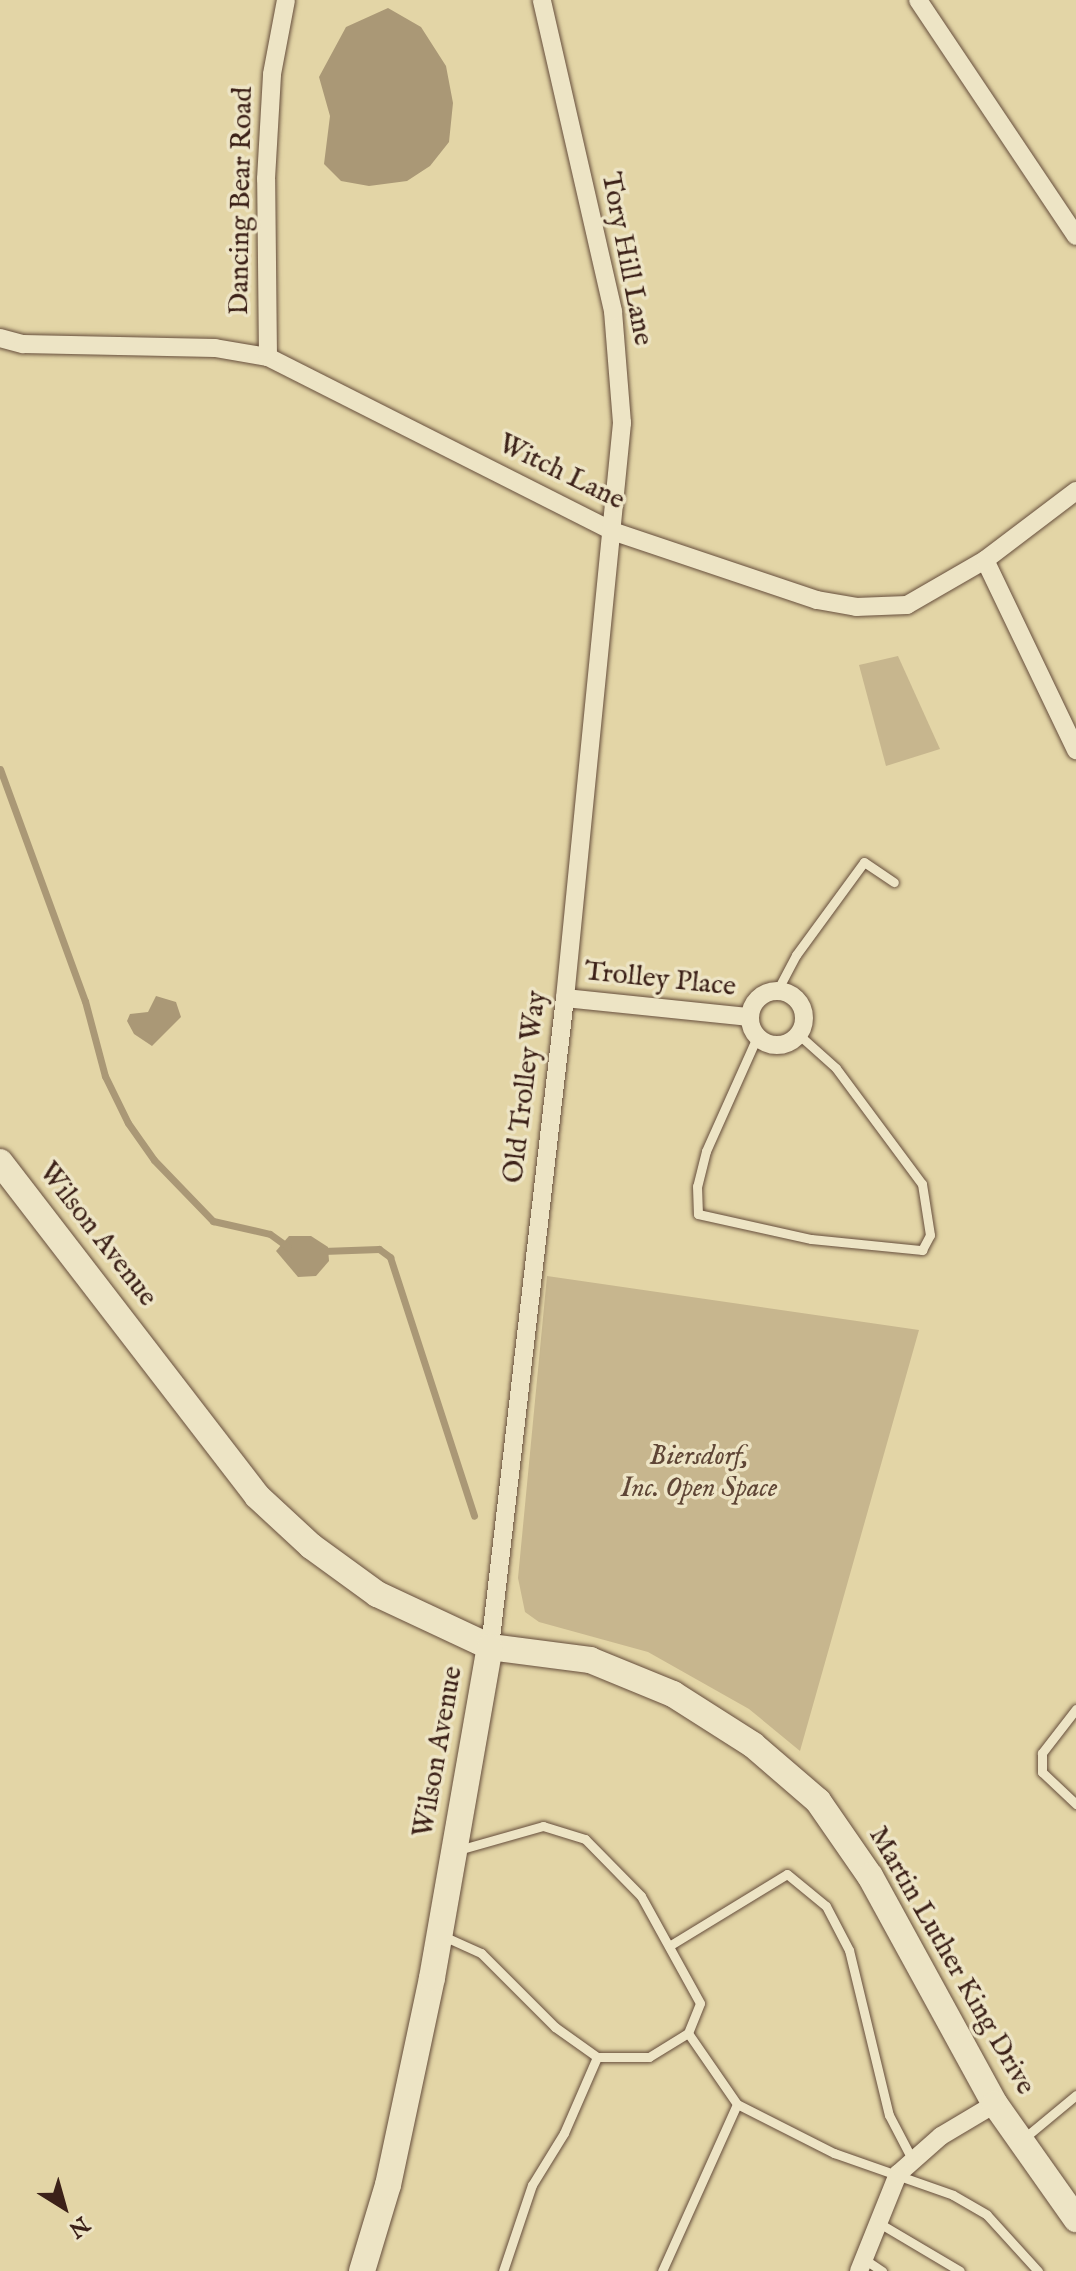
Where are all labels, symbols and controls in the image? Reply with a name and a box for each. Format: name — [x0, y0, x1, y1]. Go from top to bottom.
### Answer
street label: Dancing Bear Road — [223, 87, 261, 315]
street label: Tory Hill Lane — [593, 169, 659, 349]
street label: Witch Lane — [492, 428, 630, 518]
street label: Trolley Place — [583, 955, 737, 1005]
street label: Old Trolley Way — [498, 989, 554, 1185]
street label: Wilson Avenue — [30, 1156, 164, 1314]
park label: Biersdorf, Inc. Open Space — [621, 1440, 777, 1506]
street label: Wilson Avenue — [407, 1664, 471, 1840]
street label: Martin Luther King Drive — [860, 1821, 1042, 2101]
north arrow — [24, 2167, 104, 2247]
text: N — [62, 2209, 94, 2243]

